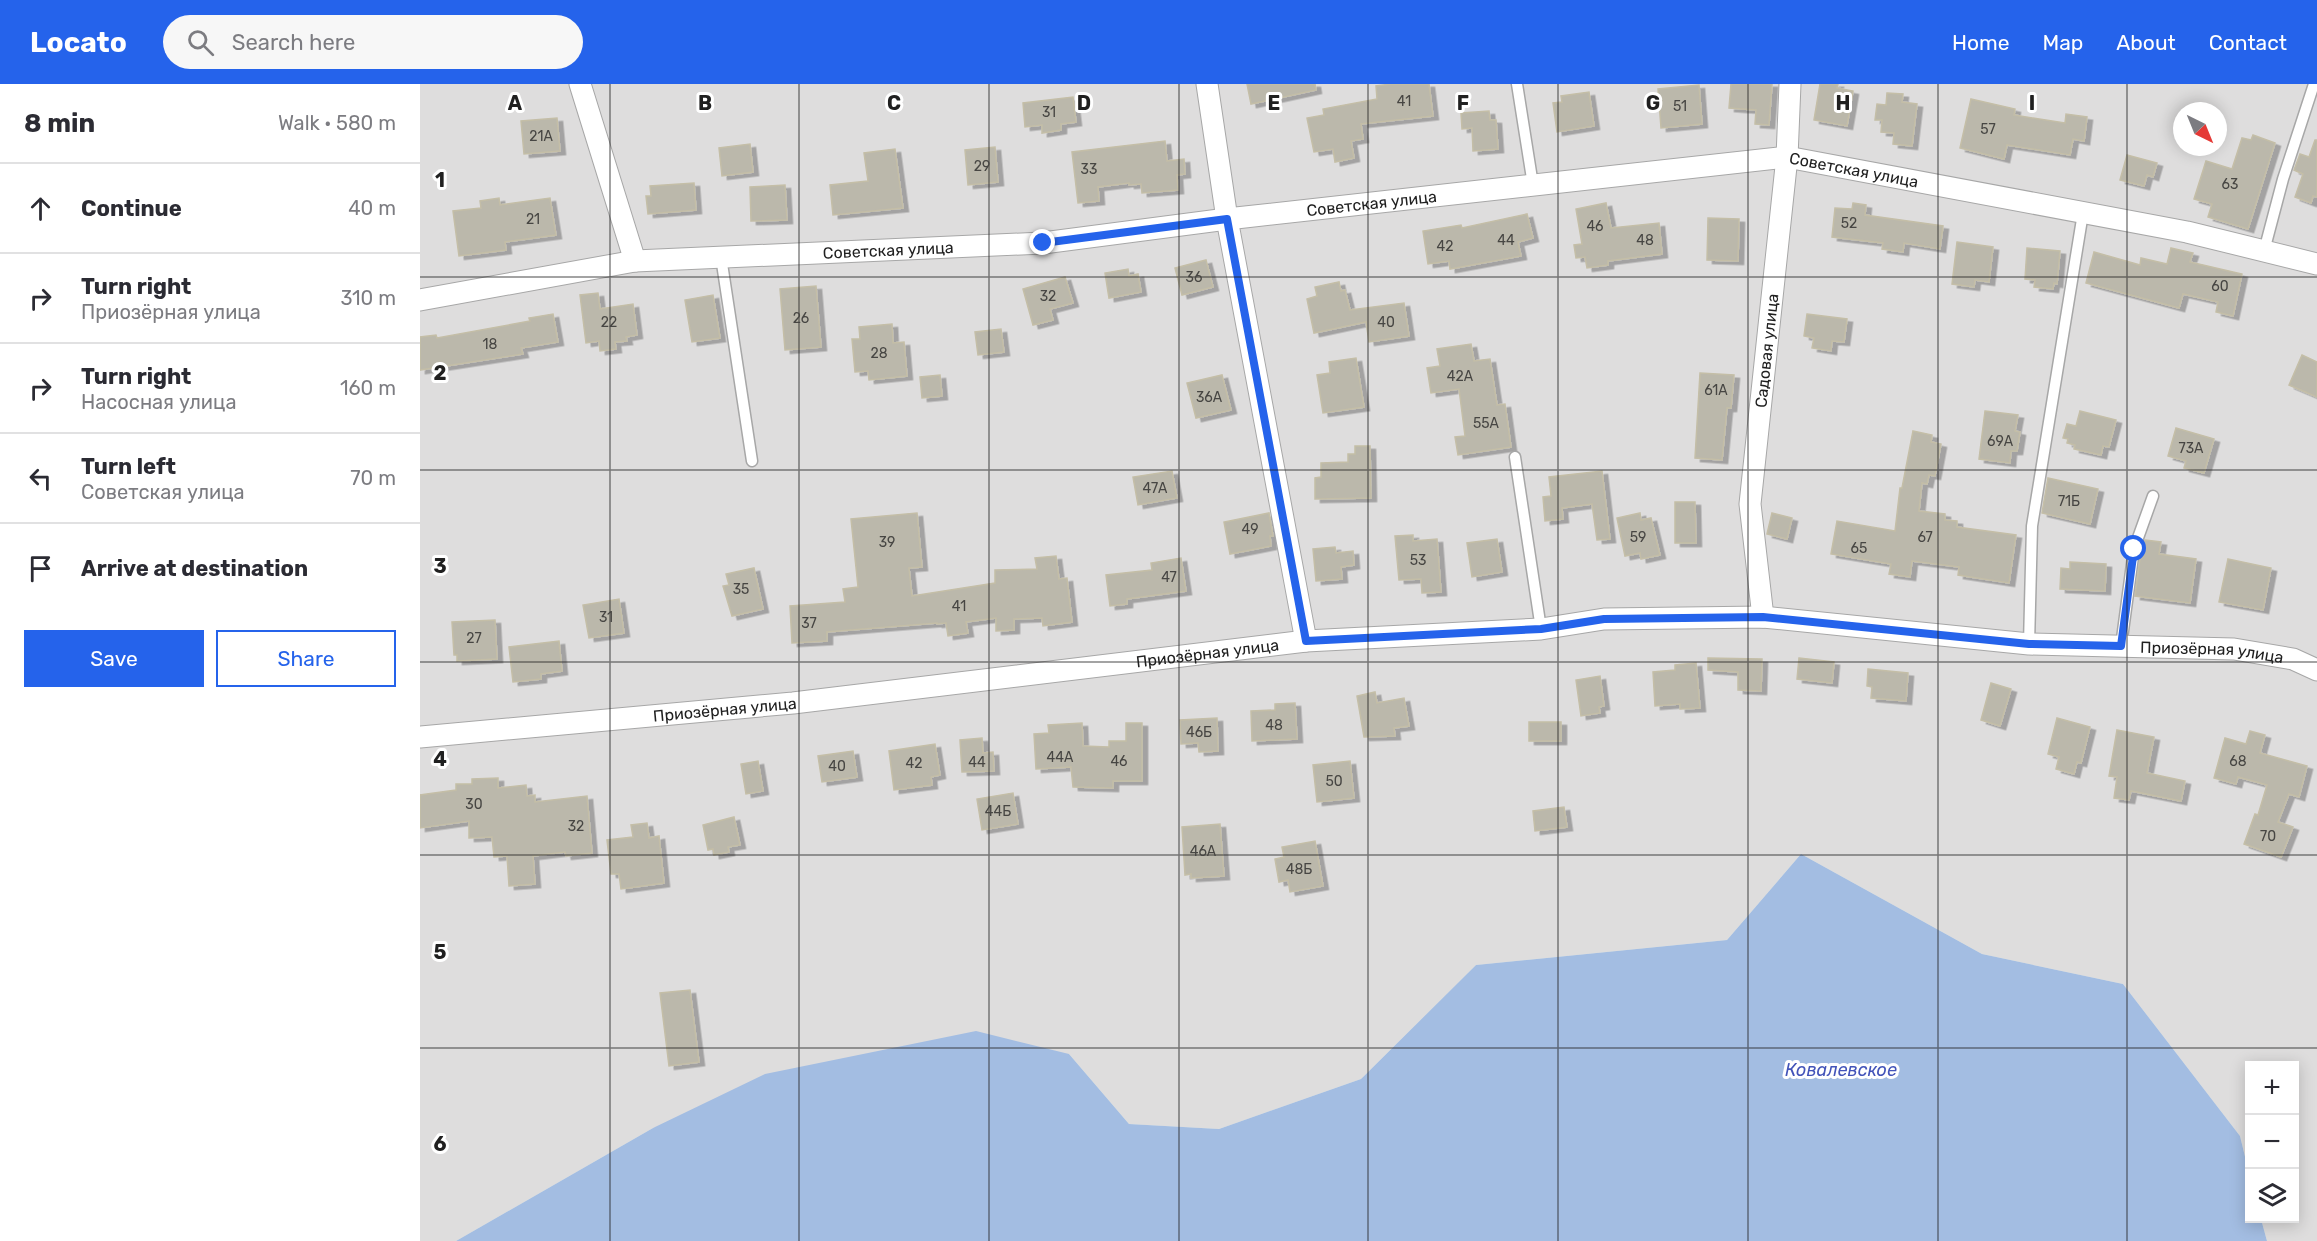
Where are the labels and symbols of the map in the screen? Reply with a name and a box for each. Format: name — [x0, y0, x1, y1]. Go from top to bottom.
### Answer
text: A — [508, 91, 523, 115]
text: B — [698, 91, 712, 115]
text: C — [887, 91, 901, 115]
text: D — [1077, 91, 1091, 115]
text: E — [1268, 91, 1280, 115]
text: F — [1457, 91, 1469, 115]
text: G — [1646, 91, 1660, 115]
text: H — [1836, 91, 1850, 115]
text: I — [2029, 91, 2035, 115]
house number: 41 — [1397, 93, 1411, 110]
house number: 51 — [1673, 98, 1687, 115]
north arrow — [2173, 102, 2227, 156]
house number: 31 — [1042, 104, 1056, 121]
house number: 57 — [1980, 121, 1996, 138]
house number: 21А — [529, 128, 553, 145]
street label: Советская улица — [1788, 149, 1920, 191]
house number: 29 — [974, 158, 990, 175]
house number: 33 — [1081, 161, 1097, 178]
text: 1 — [435, 168, 445, 192]
house number: 63 — [2222, 176, 2238, 193]
street label: Советская улица — [1306, 187, 1438, 220]
house number: 21 — [526, 211, 540, 228]
house number: 52 — [1841, 215, 1857, 232]
house number: 46 — [1586, 218, 1604, 235]
route end — [1029, 229, 1055, 255]
house number: 44 — [1497, 232, 1515, 249]
house number: 48 — [1636, 232, 1654, 249]
street label: Советская улица — [822, 238, 954, 263]
house number: 42 — [1437, 238, 1453, 255]
house number: 36 — [1186, 269, 1202, 286]
house number: 60 — [2211, 278, 2229, 295]
house number: 32 — [1040, 288, 1056, 305]
street label: Садовая улица — [1751, 293, 1782, 409]
house number: 26 — [793, 310, 809, 327]
house number: 22 — [601, 314, 617, 331]
house number: 40 — [1377, 314, 1395, 331]
house number: 18 — [483, 336, 498, 353]
house number: 28 — [870, 345, 888, 362]
text: 2 — [434, 361, 447, 385]
house number: 42А — [1447, 368, 1474, 385]
house number: 61А — [1704, 382, 1728, 399]
house number: 36А — [1196, 389, 1223, 406]
house number: 55А — [1473, 415, 1500, 432]
house number: 69А — [1987, 433, 2014, 450]
house number: 73А — [2179, 440, 2204, 457]
house number: 47А — [1142, 480, 1168, 497]
house number: 71Б — [2058, 493, 2080, 510]
house number: 49 — [1242, 521, 1258, 538]
house number: 59 — [1630, 529, 1646, 546]
house number: 67 — [1917, 529, 1933, 546]
house number: 39 — [879, 534, 895, 551]
route start — [2120, 535, 2146, 561]
house number: 65 — [1851, 540, 1867, 557]
house number: 53 — [1410, 552, 1426, 569]
text: 3 — [433, 554, 447, 578]
house number: 47 — [1161, 569, 1177, 586]
house number: 35 — [733, 581, 749, 598]
house number: 41 — [952, 598, 966, 615]
house number: 31 — [599, 609, 613, 626]
house number: 37 — [801, 615, 817, 632]
house number: 27 — [466, 630, 482, 647]
street label: Приозёрная улица — [1135, 635, 1280, 671]
street label: Приозёрная улица — [2140, 638, 2285, 667]
street label: Приозёрная улица — [652, 694, 797, 726]
house number: 48 — [1265, 717, 1283, 734]
house number: 46Б — [1186, 724, 1212, 741]
text: 4 — [433, 747, 447, 771]
house number: 44А — [1047, 749, 1074, 766]
house number: 46 — [1110, 753, 1128, 770]
house number: 68 — [2229, 753, 2247, 770]
house number: 44 — [968, 754, 986, 771]
house number: 42 — [906, 755, 922, 772]
house number: 40 — [828, 758, 846, 775]
house number: 50 — [1325, 773, 1343, 790]
house number: 30 — [465, 796, 483, 813]
house number: 44Б — [985, 803, 1011, 820]
house number: 32 — [568, 818, 584, 835]
house number: 70 — [2260, 828, 2276, 845]
house number: 46А — [1190, 843, 1217, 860]
house number: 48Б — [1286, 861, 1312, 878]
text: 5 — [434, 940, 447, 964]
water label: Ковалевское — [1785, 1059, 1897, 1081]
text: 6 — [433, 1132, 447, 1156]

